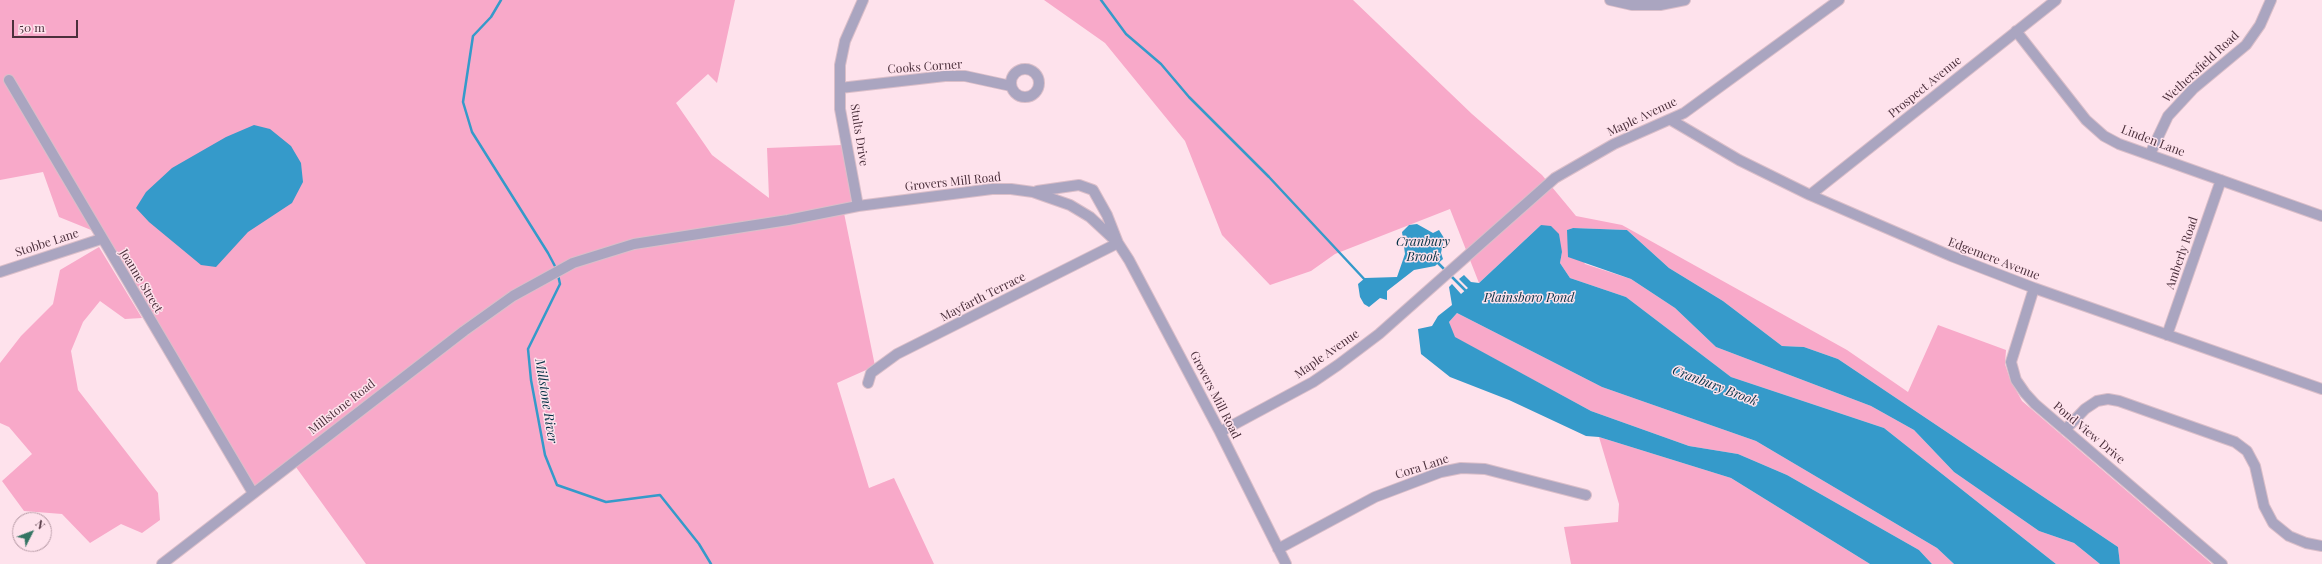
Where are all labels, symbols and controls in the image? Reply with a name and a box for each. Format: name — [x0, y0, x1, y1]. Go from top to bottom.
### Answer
scale bar — [14, 12, 80, 38]
text: 50 m — [19, 19, 45, 35]
street label: Wethersfield Road — [2160, 28, 2242, 106]
street label: Prospect Avenue — [1886, 53, 1964, 121]
street label: Cooks Corner — [887, 57, 963, 77]
street label: Maple Avenue — [1605, 95, 1679, 139]
street label: Stults Drive — [847, 103, 871, 167]
street label: Linden Lane — [2119, 122, 2187, 160]
street label: Grovers Mill Road — [904, 170, 1002, 194]
street label: Amberly Road — [2163, 215, 2201, 291]
street label: Stobbe Lane — [13, 226, 81, 260]
water label: Cranbury Brook — [1396, 234, 1450, 265]
street label: Edgemere Avenue — [1946, 235, 2042, 283]
street label: Joanne Street — [116, 246, 166, 316]
street label: Mayfarth Terrace — [938, 269, 1028, 325]
water label: Plainsboro Pond — [1484, 290, 1574, 306]
street label: Maple Avenue — [1292, 327, 1362, 381]
street label: Grovers Mill Road — [1187, 349, 1243, 441]
water label: Millstone River — [532, 358, 560, 444]
water label: Cranbury Brook — [1670, 363, 1760, 409]
street label: Millstone Road — [306, 377, 378, 437]
street label: Pond View Drive — [2050, 399, 2128, 467]
street label: Cora Lane — [1393, 452, 1451, 482]
north arrow — [12, 512, 52, 552]
text: N — [32, 516, 49, 532]

